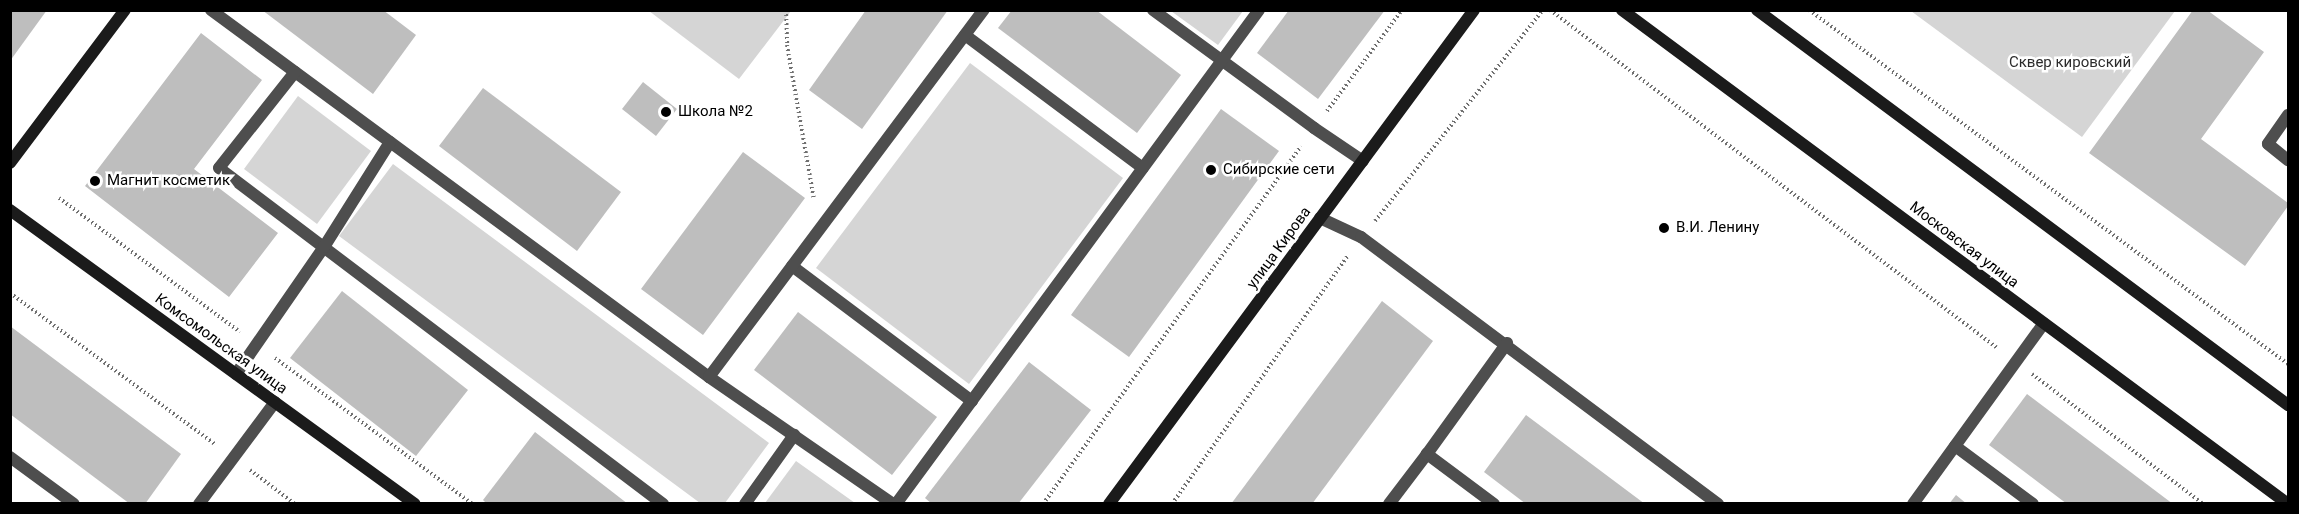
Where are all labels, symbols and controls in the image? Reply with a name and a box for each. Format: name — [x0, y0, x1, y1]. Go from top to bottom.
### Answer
park label: Сквер кировский — [2009, 54, 2131, 72]
place label: Школа №2 — [678, 103, 753, 121]
marker: Школа №2 — [659, 105, 673, 119]
place label: Сибирские сети — [1223, 161, 1335, 179]
marker: Сибирские сети — [1204, 163, 1218, 177]
place label: Магнит косметик — [107, 172, 230, 190]
marker: Магнит косметик — [88, 174, 102, 188]
street label: Московская улица — [1906, 198, 2022, 292]
street label: улица Кирова — [1243, 204, 1315, 292]
place label: В.И. Ленину — [1676, 219, 1759, 237]
marker: В.И. Ленину — [1657, 221, 1671, 235]
street label: Комсомольская улица — [151, 290, 291, 398]

